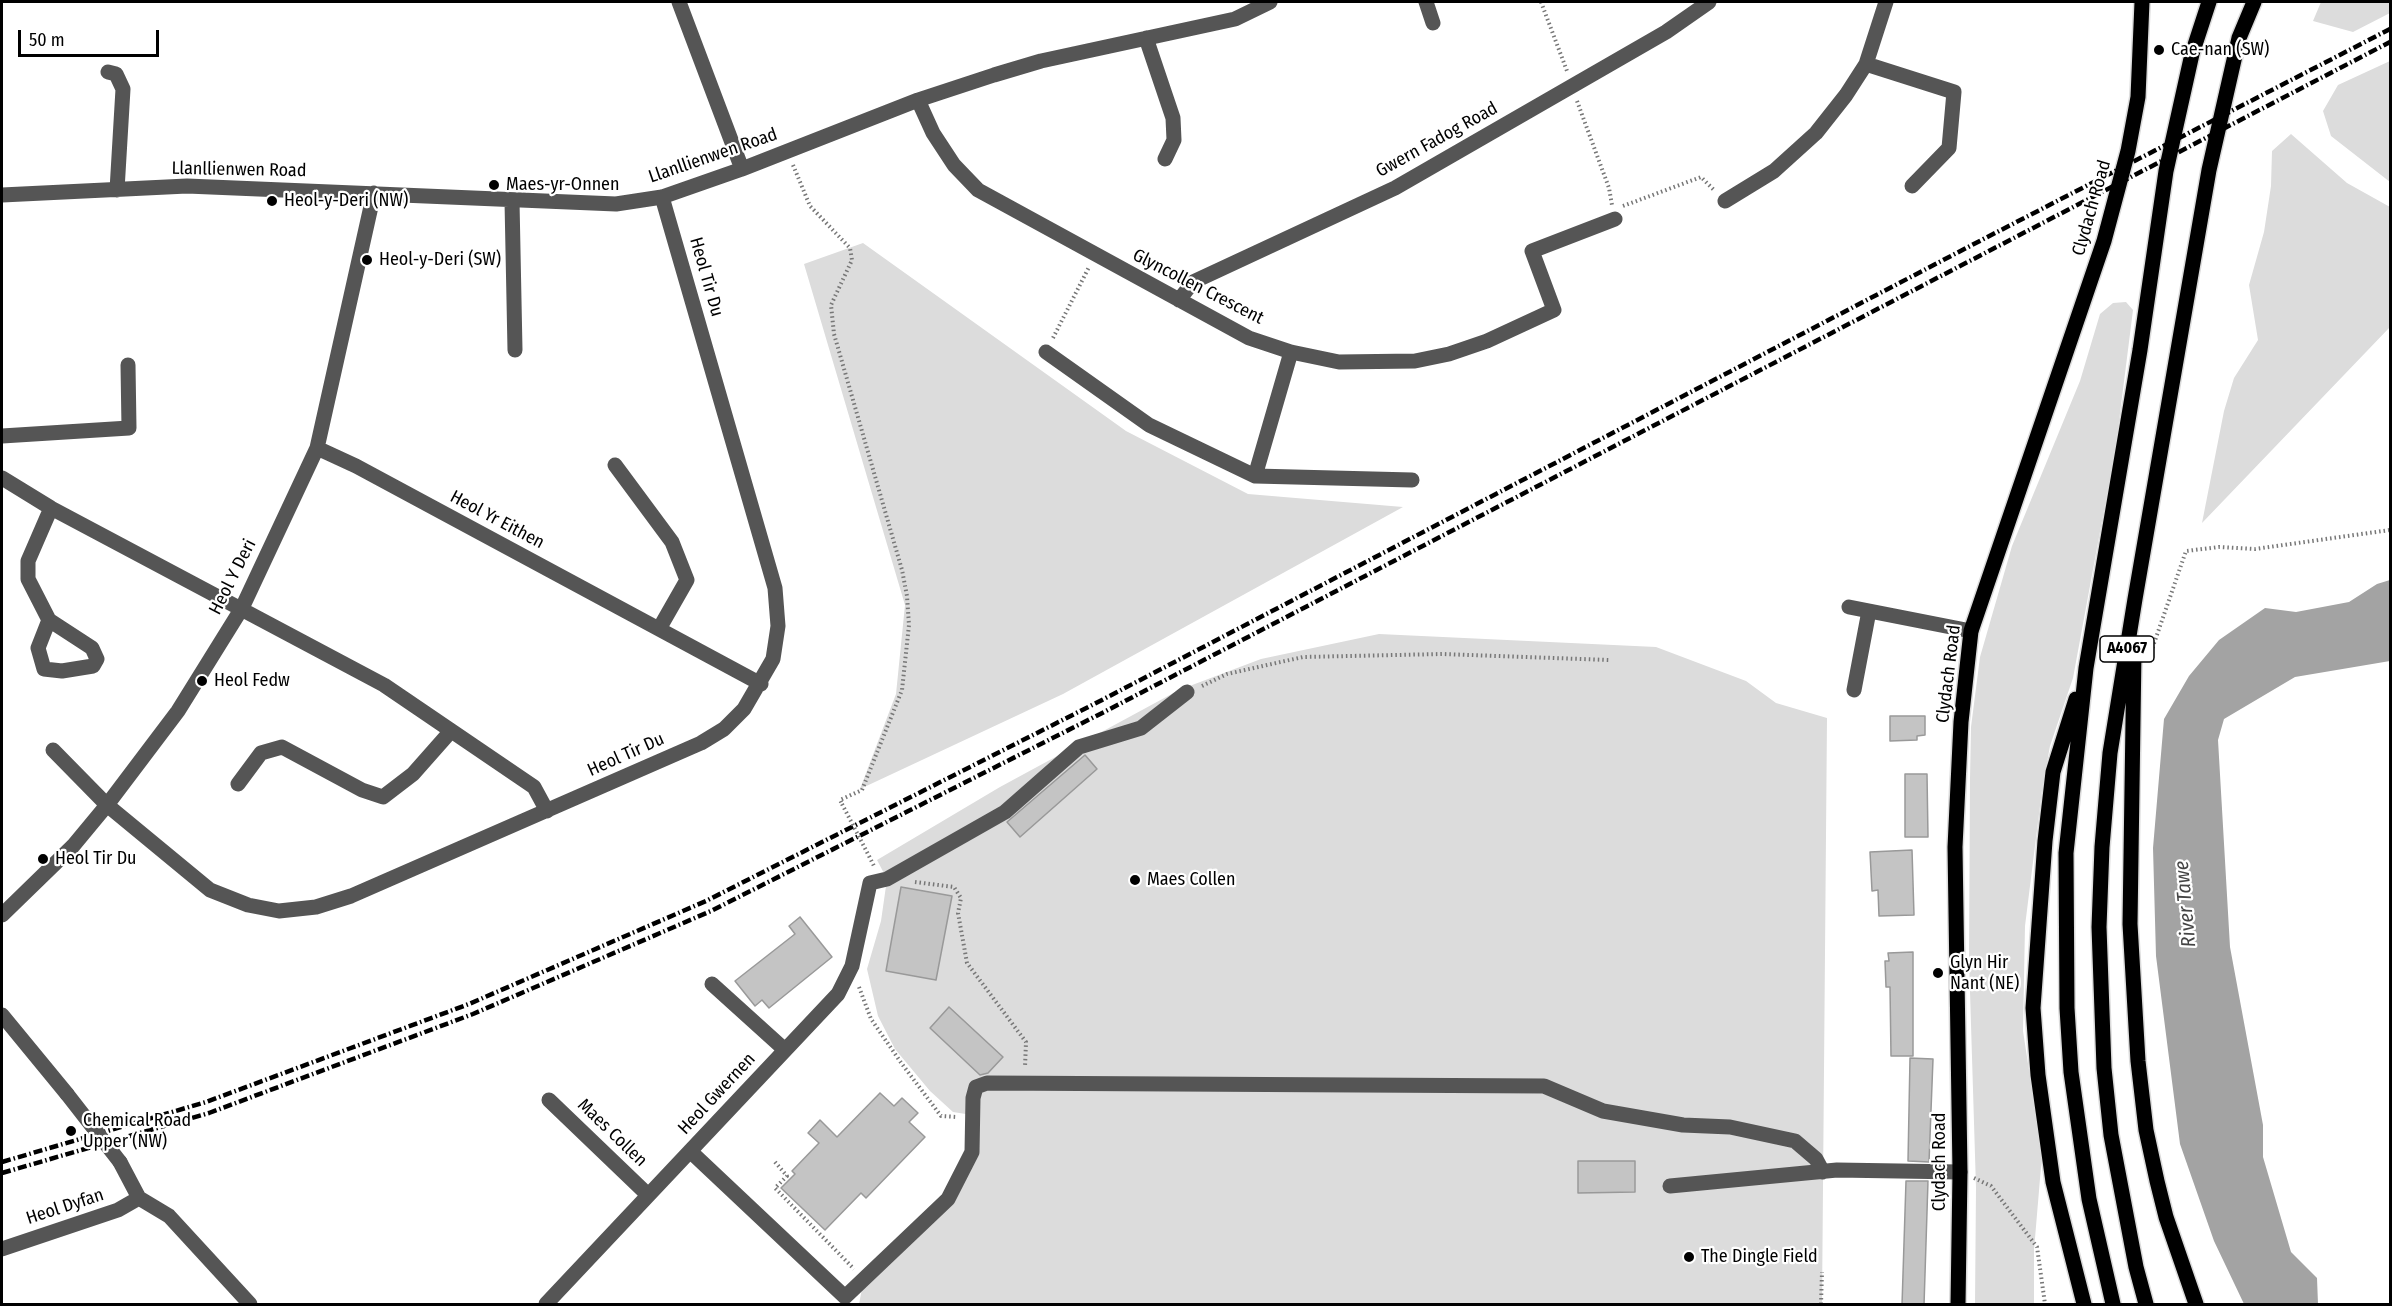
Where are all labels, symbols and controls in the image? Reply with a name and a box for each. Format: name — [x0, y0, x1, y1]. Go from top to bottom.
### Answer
scale bar — [21, 18, 162, 56]
text: 50 m — [29, 29, 65, 51]
place label: Cae-nan (SW) — [2171, 39, 2269, 61]
marker: Cae-nan (SW) — [2152, 43, 2166, 57]
street label: Gwern Fadog Road — [1372, 98, 1502, 182]
street label: Llanllienwen Road — [646, 124, 780, 188]
street label: Llanllienwen Road — [171, 158, 307, 182]
street label: Clydach Road — [2068, 158, 2116, 258]
place label: Maes-yr-Onnen — [506, 174, 619, 196]
marker: Maes-yr-Onnen — [487, 178, 501, 192]
place label: Heol-y-Deri (NW) — [284, 190, 408, 212]
marker: Heol-y-Deri (NW) — [265, 194, 279, 208]
street label: Heol Tir Du — [684, 235, 728, 319]
street label: Glyncollen Crescent — [1129, 245, 1267, 329]
place label: Heol-y-Deri (SW) — [379, 249, 501, 271]
marker: Heol-y-Deri (SW) — [360, 253, 374, 267]
street label: Heol Yr Eithen — [446, 486, 548, 554]
street label: Heol Y Deri — [205, 536, 261, 618]
street label: Clydach Road — [1932, 624, 1966, 724]
road number: A4067 — [2100, 636, 2154, 662]
place label: Heol Fedw — [214, 670, 290, 692]
marker: Heol Fedw — [195, 674, 209, 688]
street label: Heol Tir Du — [584, 729, 668, 781]
place label: Heol Tir Du — [55, 848, 137, 870]
marker: Heol Tir Du — [36, 852, 50, 866]
water label: River Tawe — [2170, 860, 2202, 948]
place label: Maes Collen — [1147, 869, 1235, 891]
marker: Maes Collen — [1128, 873, 1142, 887]
place label: Glyn Hir Nant (NE) — [1950, 952, 2019, 994]
marker: Glyn Hir Nant (NE) — [1931, 966, 1945, 980]
street label: Heol Gwernen — [674, 1049, 760, 1139]
street label: Maes Collen — [573, 1095, 651, 1171]
place label: Chemical Road Upper (NW) — [83, 1110, 191, 1152]
street label: Clydach Road — [1929, 1113, 1951, 1211]
marker: Chemical Road Upper (NW) — [64, 1124, 78, 1138]
street label: Heol Dyfan — [24, 1184, 106, 1230]
place label: The Dingle Field — [1701, 1246, 1818, 1268]
marker: The Dingle Field — [1682, 1250, 1696, 1264]

